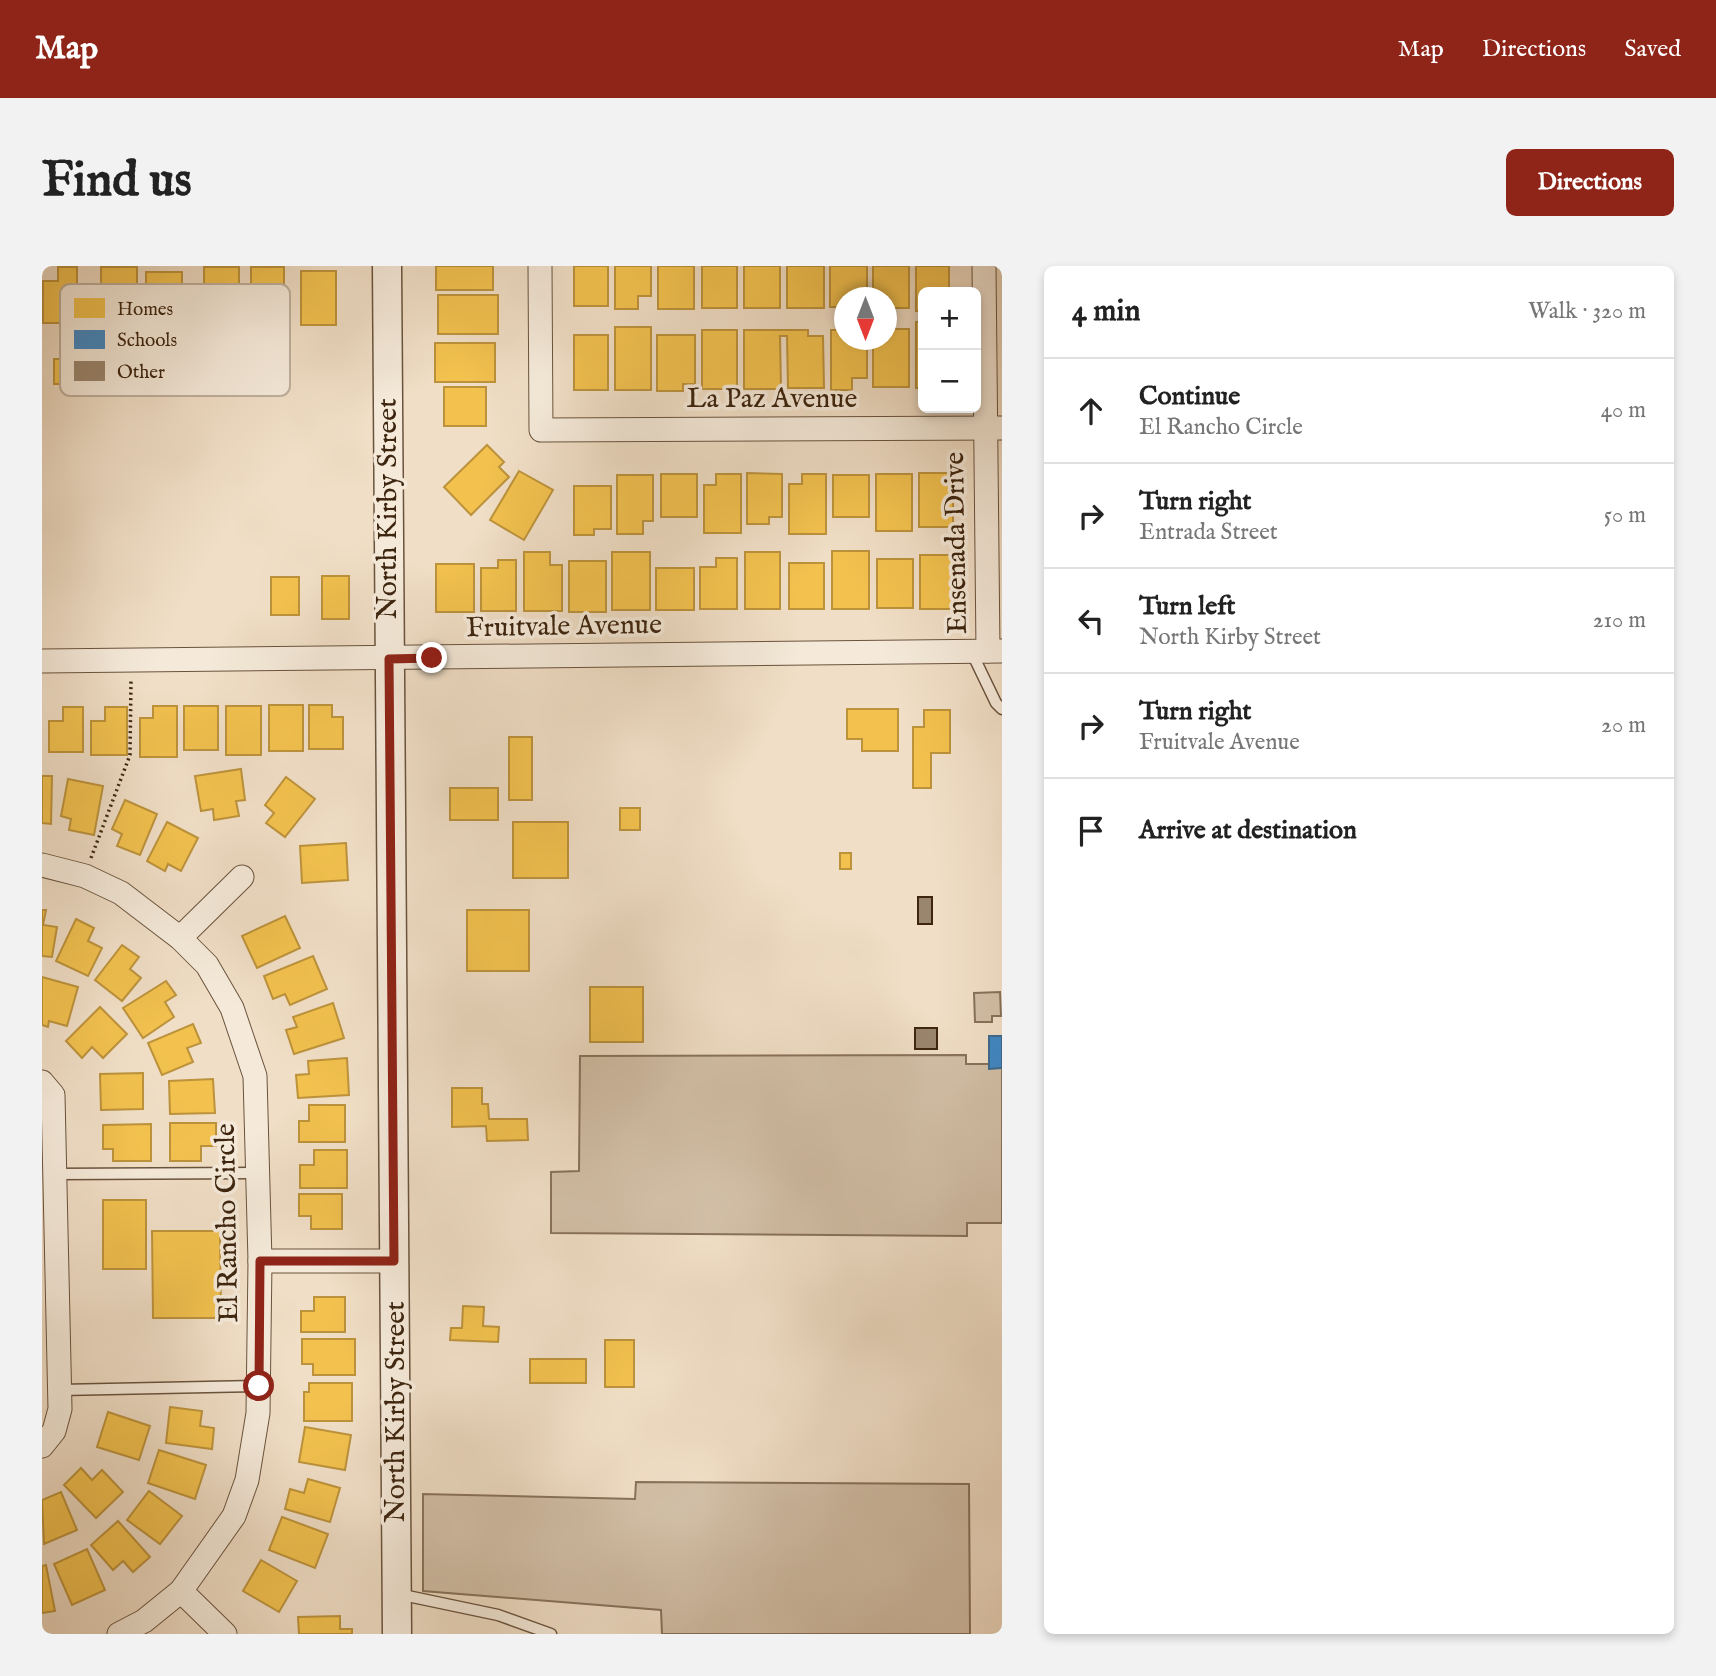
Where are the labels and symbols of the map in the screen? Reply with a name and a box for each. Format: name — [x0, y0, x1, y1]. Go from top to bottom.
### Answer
legend — [60, 284, 290, 396]
north arrow — [834, 287, 897, 350]
text: Homes — [117, 298, 173, 322]
text: Schools — [117, 329, 177, 353]
text: Other — [117, 361, 165, 385]
street label: La Paz Avenue — [687, 382, 858, 417]
street label: North Kirby Street — [371, 398, 406, 620]
street label: Ensenada Drive — [938, 451, 976, 634]
street label: Fruitvale Avenue — [466, 608, 662, 646]
route end — [416, 642, 447, 673]
street label: El Rancho Circle — [209, 1123, 247, 1323]
street label: North Kirby Street — [379, 1301, 414, 1523]
route start — [243, 1370, 274, 1401]

